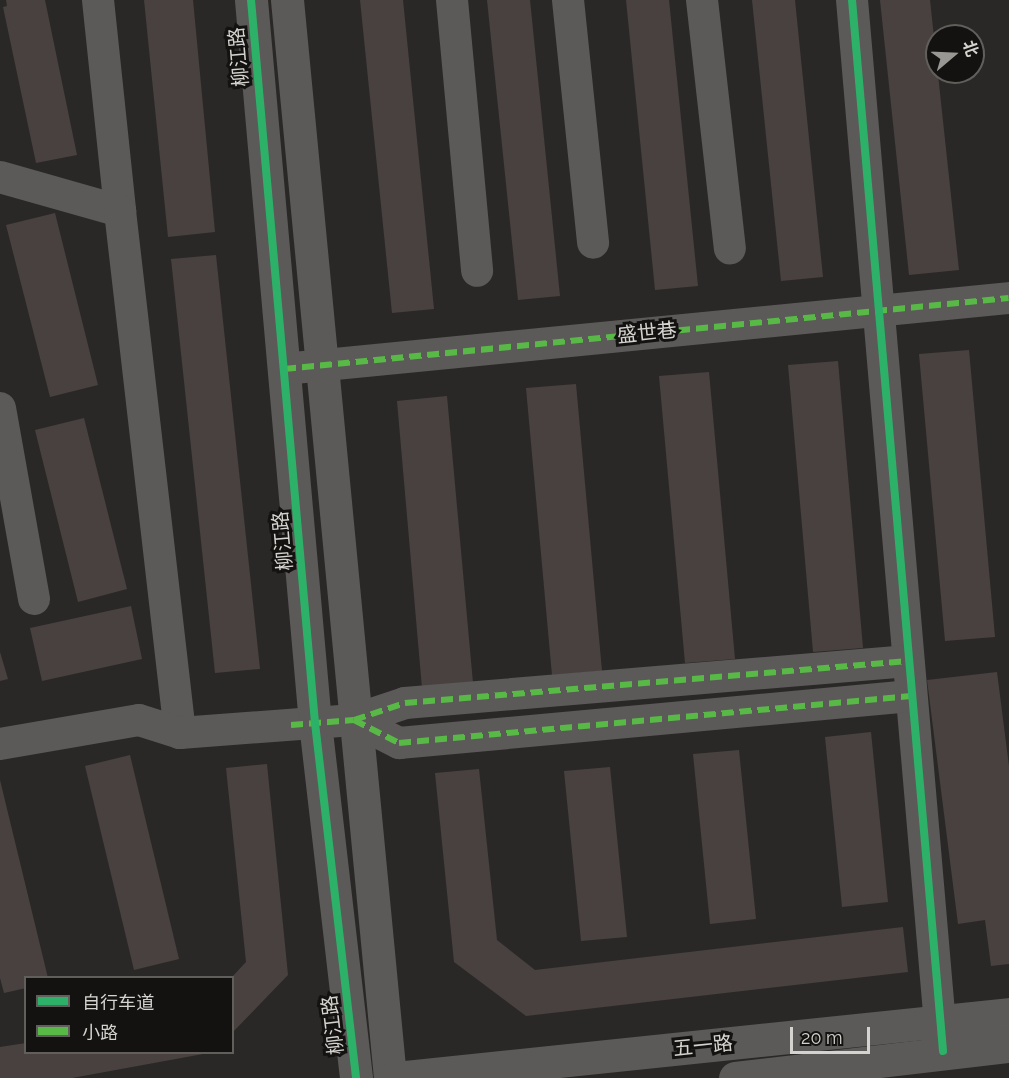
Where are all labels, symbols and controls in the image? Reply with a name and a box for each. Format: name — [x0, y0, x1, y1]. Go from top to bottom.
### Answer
north arrow — [925, 24, 985, 84]
street label: 柳江路 — [224, 26, 254, 88]
text: 北 — [959, 38, 982, 59]
street label: 盛世巷 — [616, 318, 678, 348]
street label: 柳江路 — [268, 510, 298, 572]
legend — [24, 976, 234, 1054]
text: 自行车道 — [82, 992, 154, 1013]
street label: 柳江路 — [317, 994, 349, 1056]
scale bar — [793, 1015, 872, 1053]
text: 小路 — [82, 1022, 118, 1043]
text: 20 m — [801, 1027, 843, 1048]
street label: 五一路 — [672, 1031, 734, 1061]

